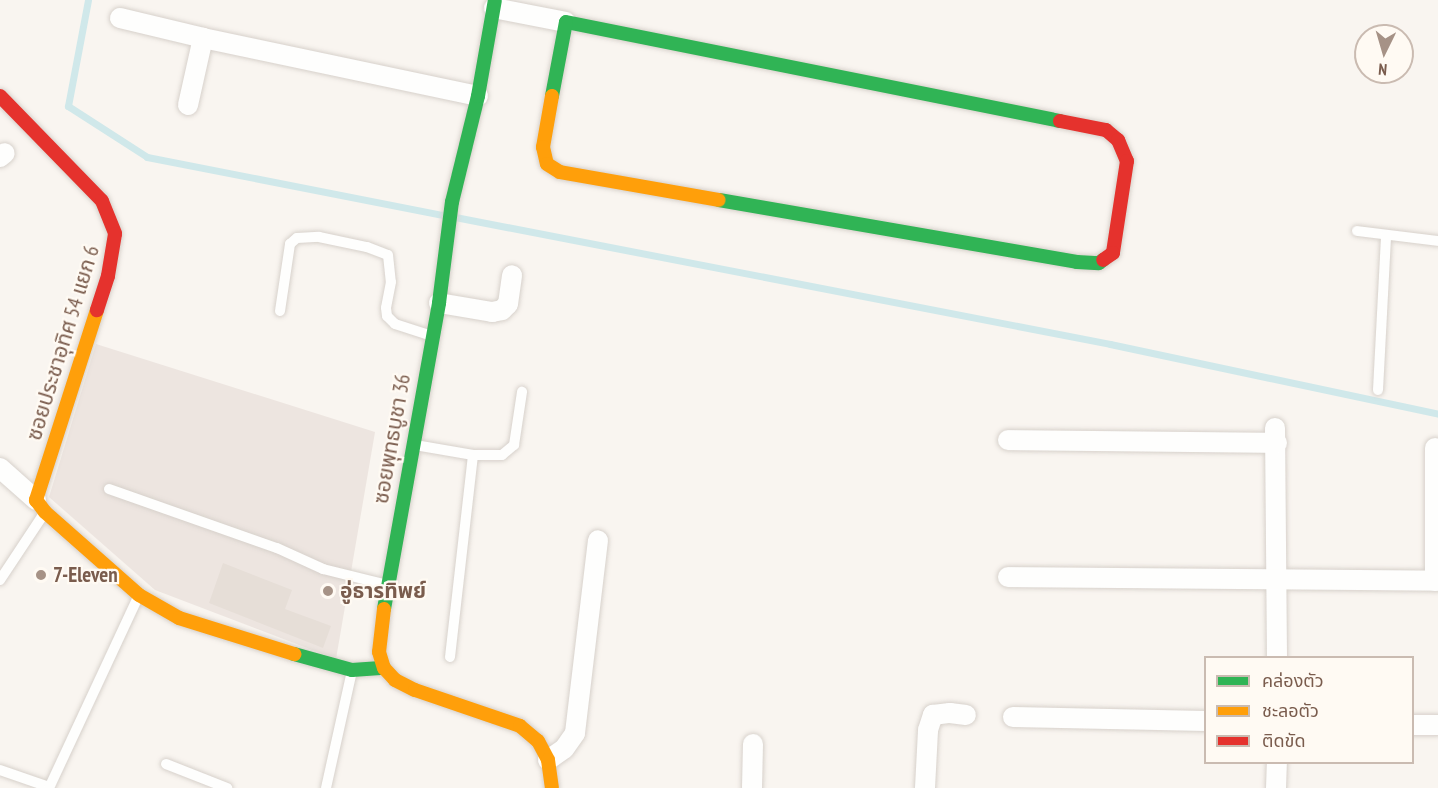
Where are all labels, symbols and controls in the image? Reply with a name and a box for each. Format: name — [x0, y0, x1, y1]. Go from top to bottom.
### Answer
north arrow — [1354, 24, 1414, 84]
text: N — [1377, 60, 1388, 80]
street label: ซอยประชาอุทิศ 54 แยก 6 — [21, 243, 105, 443]
street label: ซอยพุทธบูชา 36 — [368, 372, 416, 506]
place label: 7-Eleven — [53, 562, 118, 588]
marker: 7-Eleven — [34, 568, 48, 582]
place label: อู่ธารทิพย์ — [340, 578, 426, 604]
marker: อู่ธารทิพย์ — [321, 584, 335, 598]
legend — [1204, 656, 1414, 764]
text: คล่องตัว — [1262, 669, 1324, 692]
text: ชะลอตัว — [1262, 699, 1319, 722]
text: ติดขัด — [1262, 729, 1305, 752]

